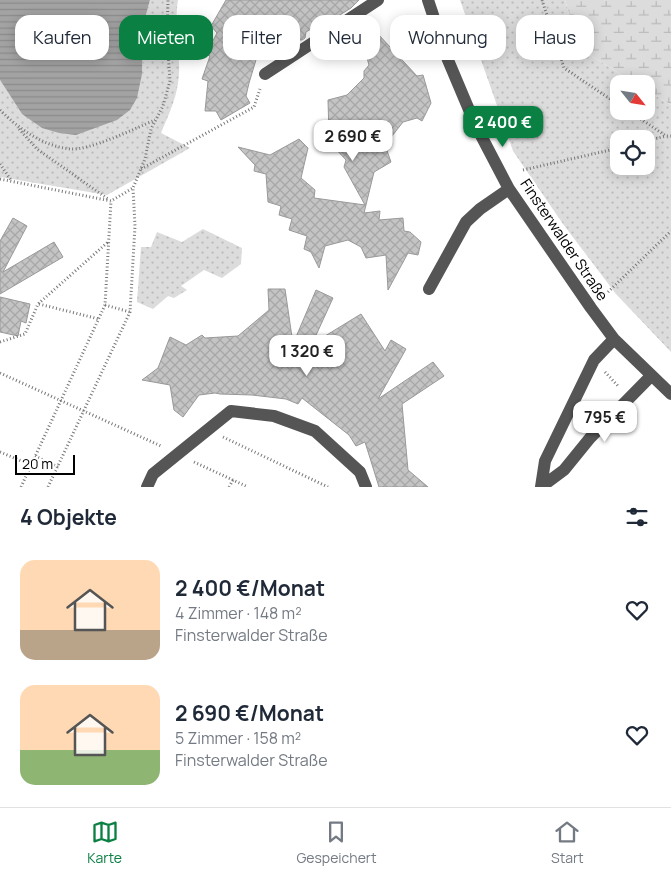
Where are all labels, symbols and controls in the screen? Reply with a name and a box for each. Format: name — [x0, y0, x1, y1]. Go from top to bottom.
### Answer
chip: Kaufen — [15, 15, 109, 60]
chip: Mieten — [119, 15, 213, 60]
chip: Filter — [223, 15, 300, 60]
chip: Neu — [310, 15, 380, 60]
chip: Wohnung — [390, 15, 506, 60]
chip: Haus — [516, 15, 594, 60]
north arrow — [610, 75, 655, 120]
map controls — [610, 75, 655, 175]
pin: 2 400 € — [457, 106, 549, 148]
text: 2 400 € — [474, 111, 532, 133]
pin: 2 690 € — [307, 120, 399, 162]
text: 2 690 € — [325, 125, 381, 147]
button: locate — [610, 130, 655, 175]
street label: Finsterwalder Straße — [516, 175, 613, 305]
pin: 1 320 € — [261, 334, 353, 377]
text: 1 320 € — [280, 340, 334, 362]
pin: 795 € — [570, 400, 640, 443]
text: 795 € — [584, 406, 626, 428]
scale bar — [15, 452, 75, 475]
text: 20 m — [22, 454, 53, 473]
text: 4 Objekte — [20, 503, 117, 531]
icon: filters — [623, 503, 651, 531]
text: 2 400 €/Monat — [175, 574, 325, 602]
icon: home — [60, 580, 120, 640]
icon: heart — [623, 596, 651, 624]
text: 4 Zimmer · 148 m² — [175, 602, 302, 624]
text: Finsterwalder Straße — [175, 624, 328, 646]
text: 2 690 €/Monat — [175, 699, 324, 727]
icon: home — [60, 705, 120, 765]
icon: heart — [623, 721, 651, 749]
text: 5 Zimmer · 158 m² — [175, 727, 301, 749]
text: Finsterwalder Straße — [175, 749, 328, 771]
tab: Karte — [87, 818, 122, 867]
tab: Gespeichert — [296, 818, 377, 867]
tab: Start — [551, 818, 584, 867]

